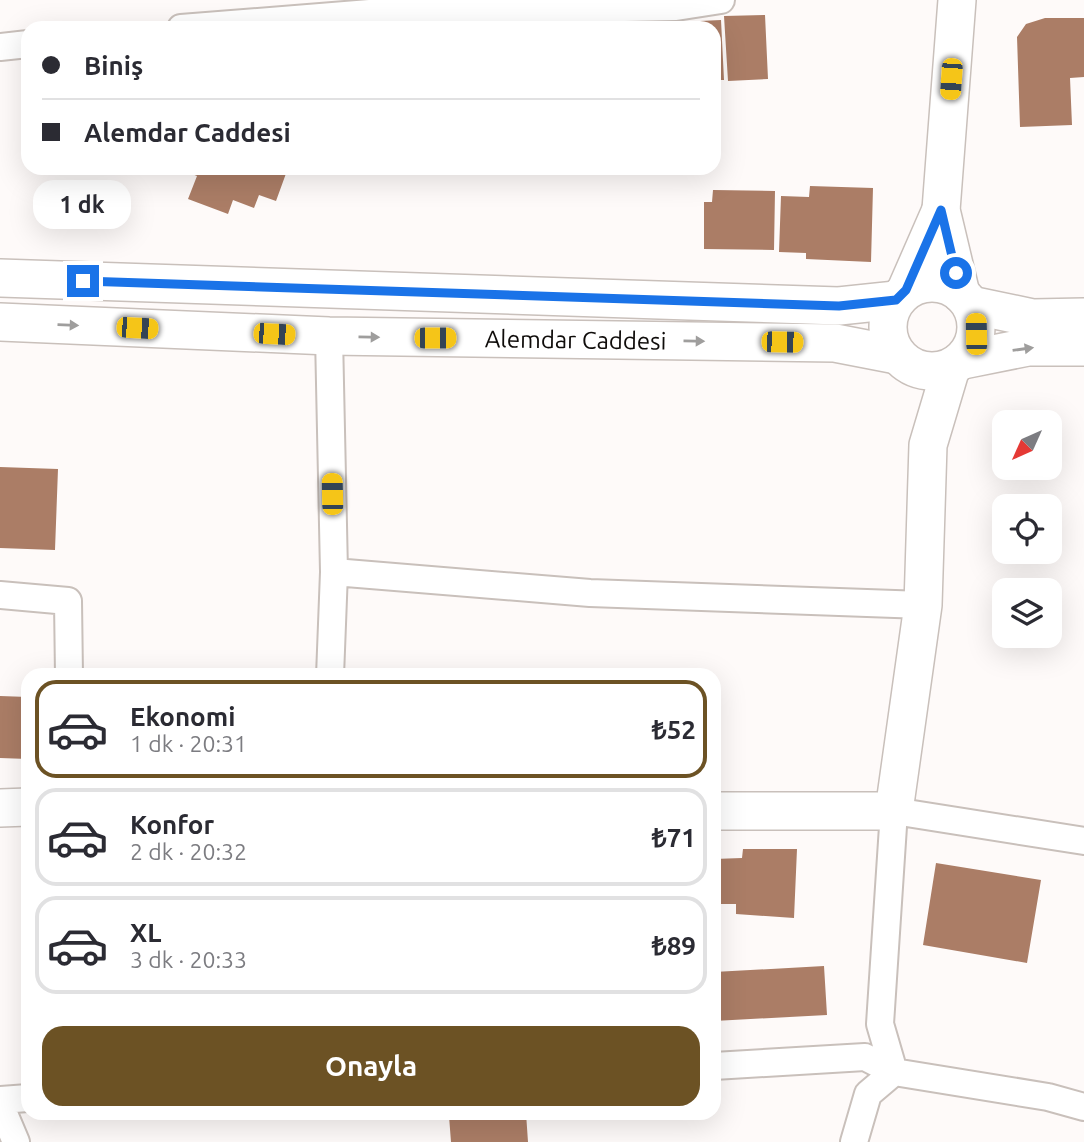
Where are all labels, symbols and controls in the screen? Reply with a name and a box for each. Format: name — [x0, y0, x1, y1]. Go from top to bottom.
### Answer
text: Biniş — [84, 51, 143, 80]
car — [940, 57, 963, 101]
text: Alemdar Caddesi — [84, 118, 291, 147]
callout: 1 dk — [34, 180, 132, 229]
text: 1 dk — [59, 192, 105, 217]
route start — [940, 257, 972, 289]
route end — [67, 265, 99, 297]
car — [966, 313, 987, 355]
car — [116, 316, 159, 340]
one-way arrow — [57, 320, 79, 331]
car — [253, 322, 296, 346]
street label: Alemdar Caddesi — [485, 325, 667, 354]
car — [415, 328, 457, 349]
one-way arrow — [358, 331, 380, 342]
car — [761, 331, 804, 353]
one-way arrow — [684, 335, 706, 347]
one-way arrow — [1012, 343, 1034, 354]
north arrow — [992, 410, 1062, 480]
map controls — [992, 410, 1062, 648]
car — [322, 473, 343, 515]
button: locate — [992, 494, 1062, 564]
button: layers — [992, 578, 1062, 648]
icon: car — [46, 698, 109, 761]
text: Ekonomi — [130, 702, 235, 731]
text: ₺52 — [652, 715, 696, 744]
text: 1 dk · 20:31 — [130, 731, 247, 756]
icon: car — [46, 806, 109, 869]
text: Konfor — [130, 810, 214, 839]
text: ₺71 — [652, 823, 696, 852]
text: 2 dk · 20:32 — [130, 839, 247, 864]
icon: car — [46, 914, 109, 977]
text: XL — [130, 918, 161, 947]
text: ₺89 — [652, 931, 696, 960]
text: 3 dk · 20:33 — [130, 947, 247, 972]
button: Onayla — [42, 1026, 700, 1106]

